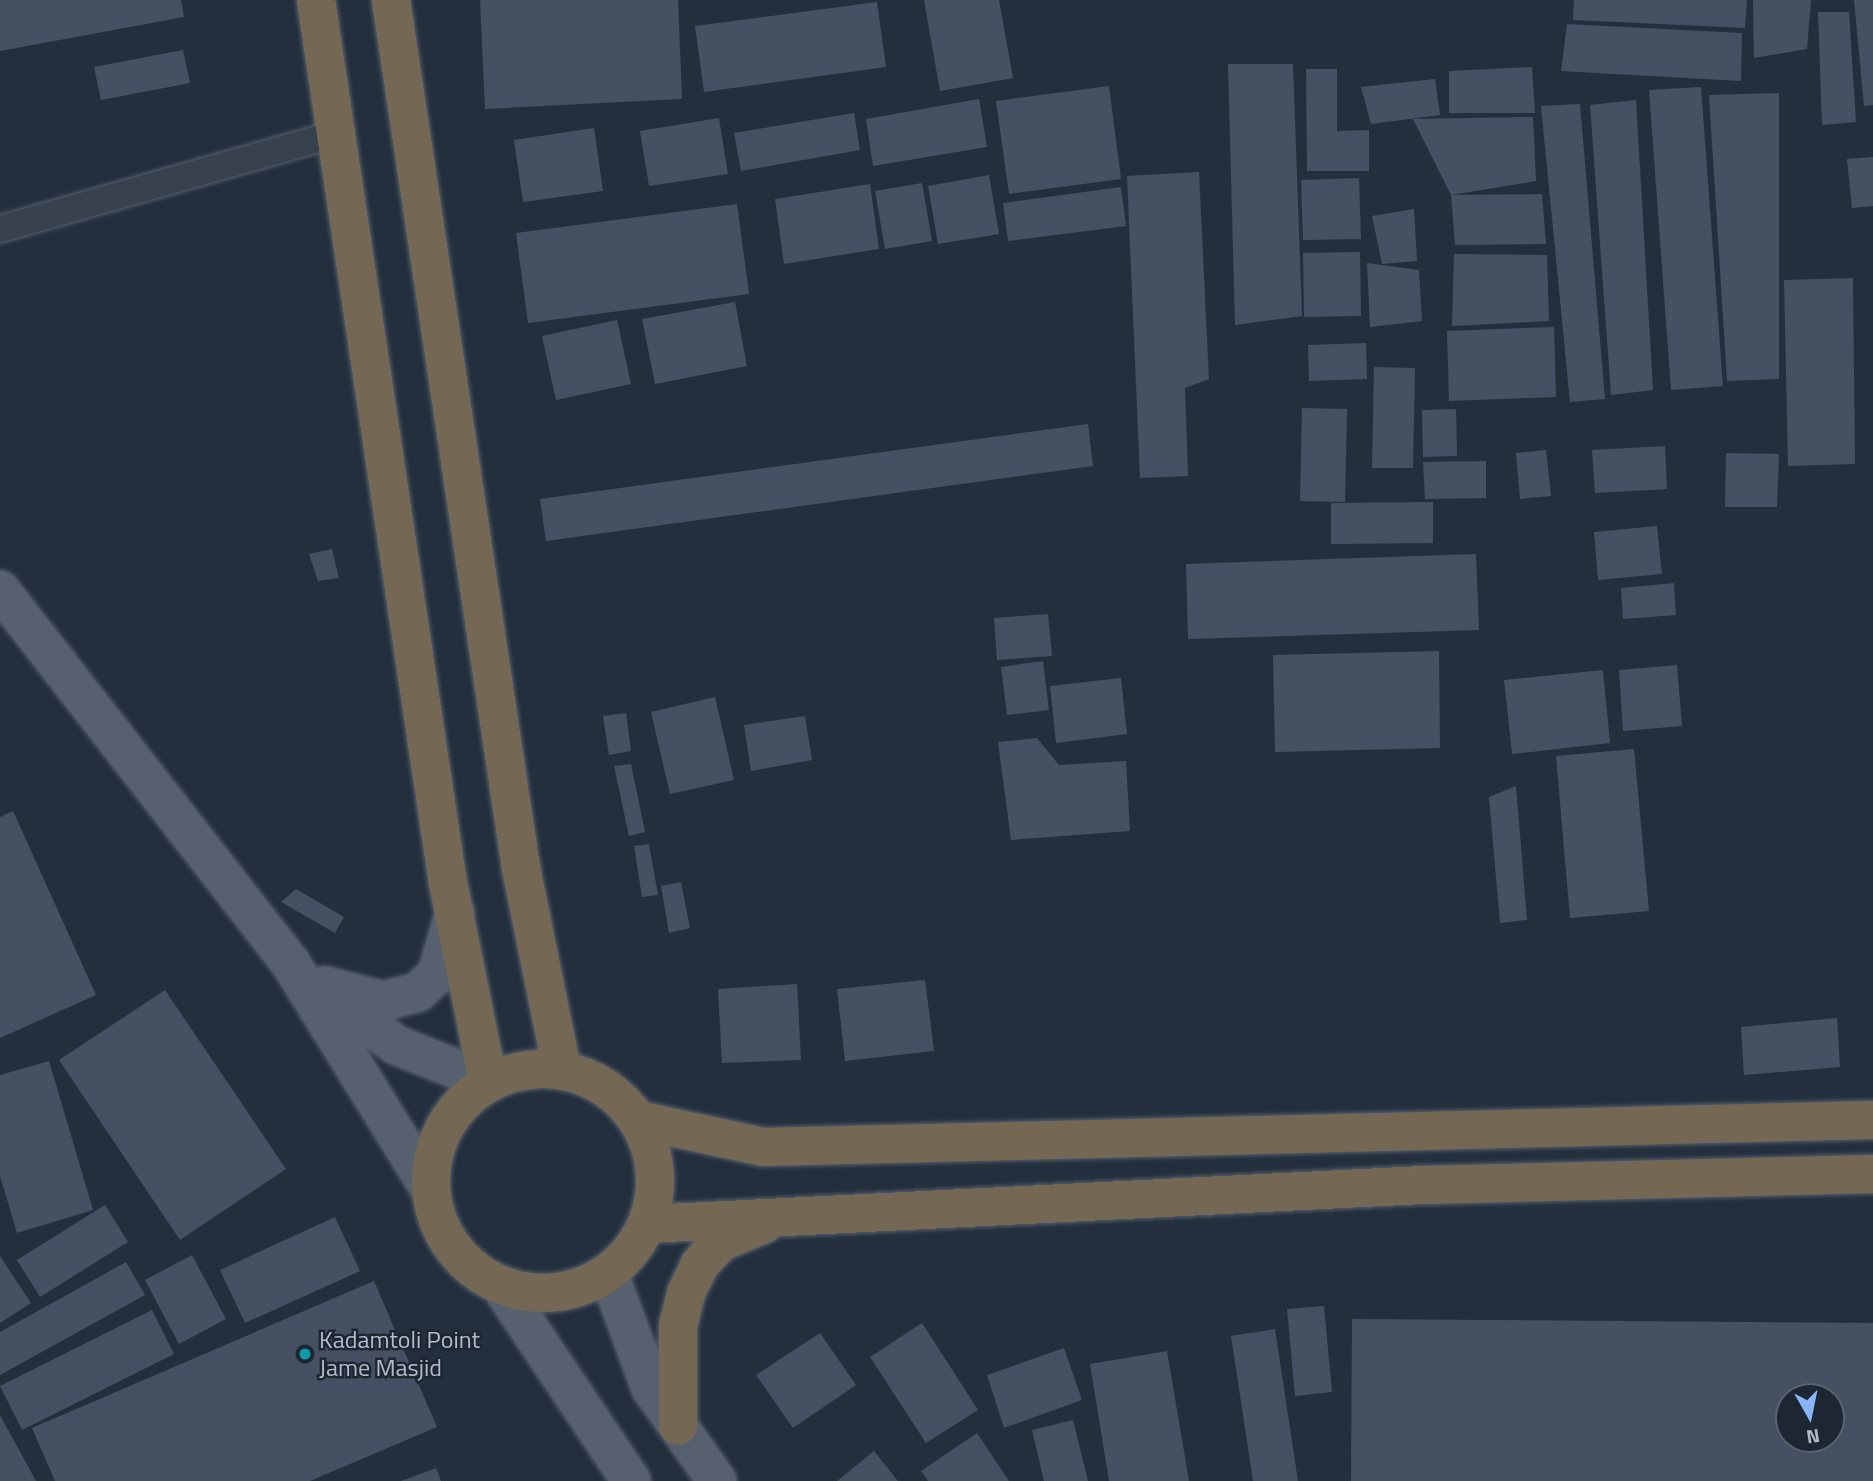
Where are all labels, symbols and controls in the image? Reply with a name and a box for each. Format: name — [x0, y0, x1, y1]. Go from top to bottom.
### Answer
place label: Kadamtoli Point Jame Masjid — [319, 1326, 480, 1382]
marker: Kadamtoli Point Jame Masjid — [297, 1346, 313, 1362]
north arrow — [1775, 1383, 1845, 1453]
text: N — [1804, 1422, 1822, 1453]

